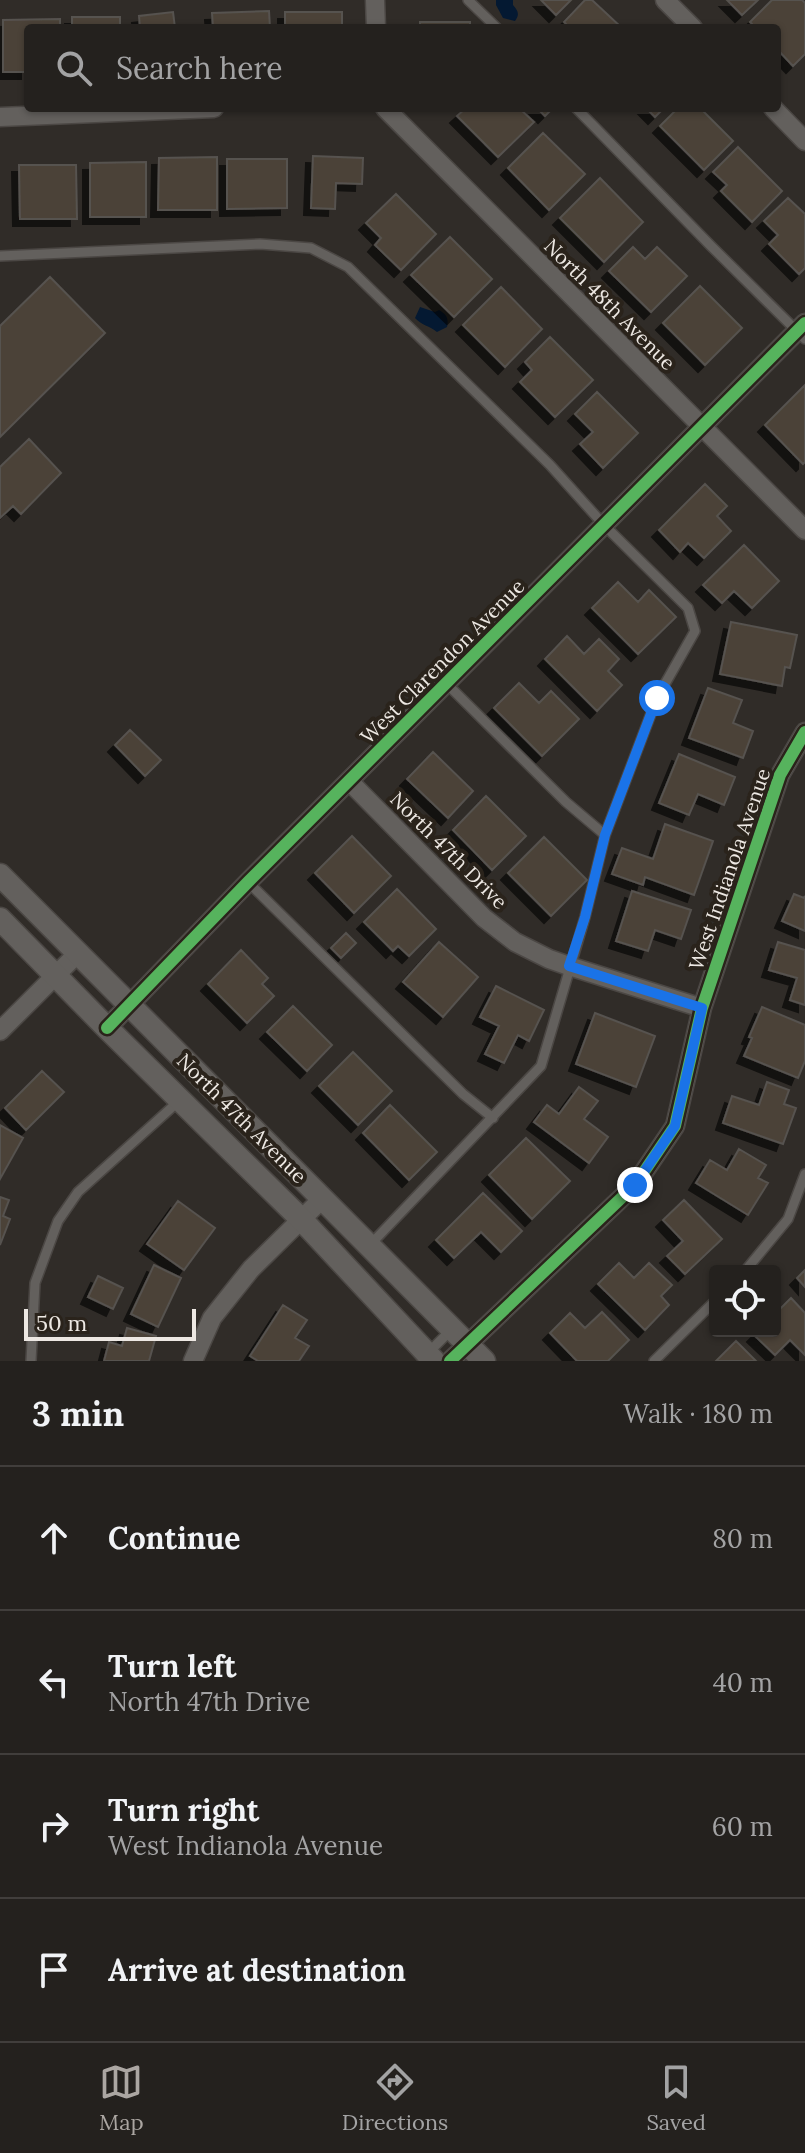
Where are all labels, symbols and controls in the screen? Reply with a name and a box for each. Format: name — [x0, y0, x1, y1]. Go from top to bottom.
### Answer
search box — [24, 24, 781, 112]
icon: search — [52, 46, 96, 90]
text: Search here — [116, 49, 283, 87]
street label: North 48th Avenue — [539, 233, 681, 375]
street label: West Clarendon Avenue — [355, 573, 530, 748]
route start — [639, 680, 675, 716]
street label: West Indianola Avenue — [683, 765, 775, 973]
street label: North 47th Drive — [385, 786, 513, 914]
street label: North 47th Avenue — [172, 1048, 312, 1188]
route end — [617, 1167, 653, 1203]
map controls — [709, 1265, 781, 1337]
button: locate — [709, 1265, 781, 1337]
scale bar — [24, 1305, 196, 1341]
text: 50 m — [36, 1309, 87, 1337]
text: 3 min — [32, 1392, 124, 1435]
text: Walk · 180 m — [623, 1397, 773, 1430]
icon: ahead — [32, 1516, 76, 1560]
text: Continue — [108, 1519, 240, 1557]
text: 80 m — [712, 1522, 773, 1555]
text: Turn left — [108, 1647, 236, 1685]
icon: left — [32, 1660, 76, 1704]
text: 40 m — [713, 1666, 773, 1699]
text: North 47th Drive — [108, 1685, 310, 1718]
text: Turn right — [108, 1791, 259, 1829]
icon: right — [32, 1804, 76, 1848]
text: 60 m — [712, 1810, 773, 1843]
text: West Indianola Avenue — [108, 1829, 383, 1862]
icon: arrive — [32, 1948, 76, 1992]
text: Arrive at destination — [108, 1951, 406, 1989]
tab: Map — [99, 2060, 144, 2136]
tab: Directions — [342, 2060, 448, 2136]
tab: Saved — [646, 2060, 706, 2136]

